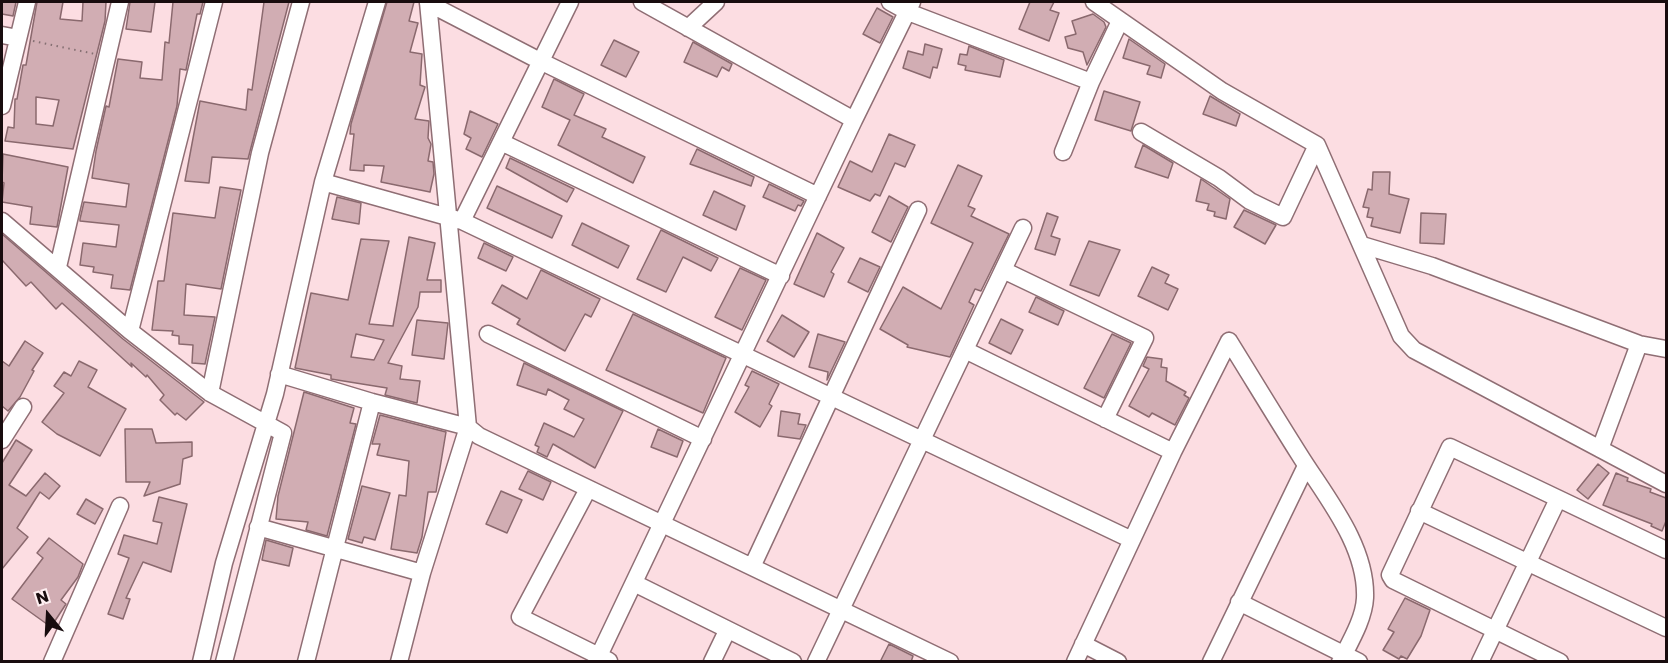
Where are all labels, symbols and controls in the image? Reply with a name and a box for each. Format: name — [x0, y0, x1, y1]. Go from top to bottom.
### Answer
north arrow — [18, 585, 78, 645]
text: N — [33, 585, 52, 610]

